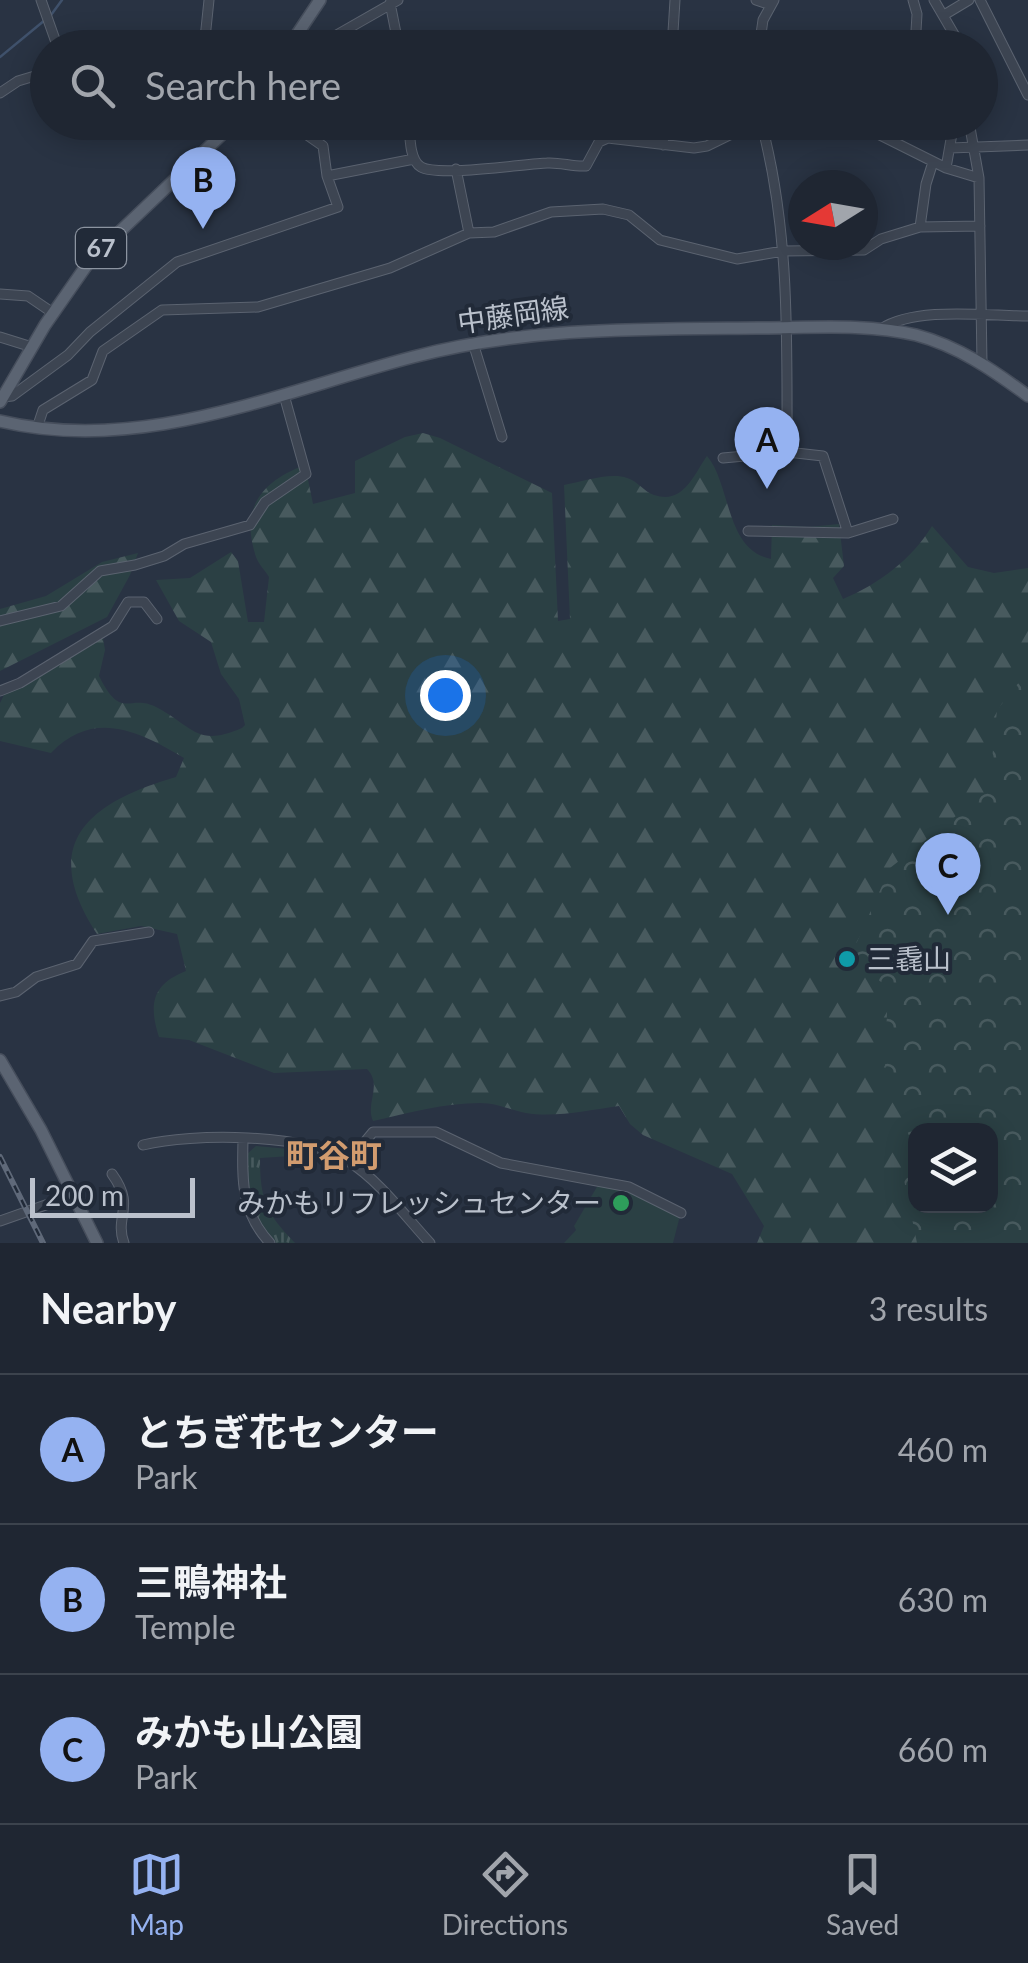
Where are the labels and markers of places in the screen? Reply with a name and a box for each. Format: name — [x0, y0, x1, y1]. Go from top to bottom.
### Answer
pin: B — [170, 146, 236, 229]
pin: A — [734, 406, 800, 489]
pin: C — [916, 832, 980, 915]
place label: 三毳山 — [867, 941, 951, 975]
marker: 三毳山 — [836, 948, 858, 970]
place label: みかもリフレッシュセンター — [237, 1185, 601, 1219]
marker: みかもリフレッシュセンター — [610, 1192, 632, 1214]

